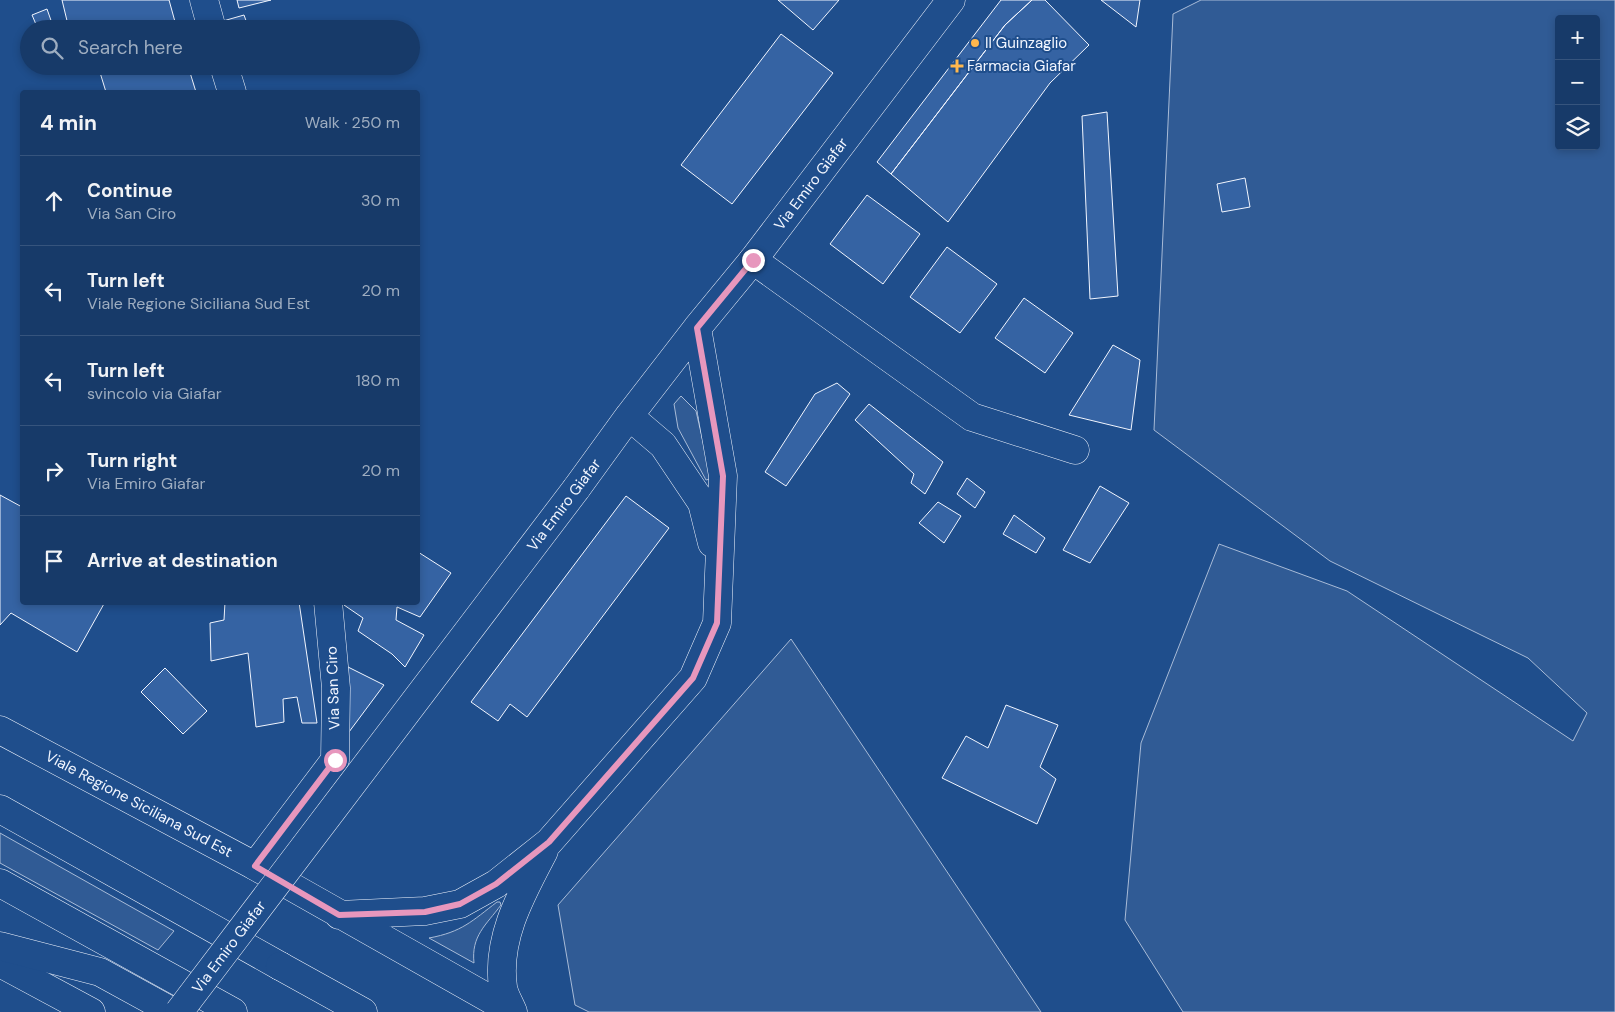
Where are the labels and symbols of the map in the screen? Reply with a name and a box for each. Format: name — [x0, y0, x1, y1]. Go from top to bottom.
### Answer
place label: Il Guinzaglio — [985, 33, 1067, 53]
marker: Il Guinzaglio — [969, 37, 981, 49]
place label: Farmacia Giafar — [967, 56, 1076, 76]
marker: Farmacia Giafar — [951, 60, 963, 72]
street label: Via Emiro Giafar — [770, 133, 853, 234]
route end — [742, 249, 765, 272]
street label: Via Emiro Giafar — [523, 454, 606, 555]
street label: Via San Ciro — [322, 646, 344, 730]
street label: Viale Regione Siciliana Sud Est — [42, 746, 236, 862]
route start — [324, 749, 347, 772]
street label: Via Emiro Giafar — [188, 896, 271, 997]

